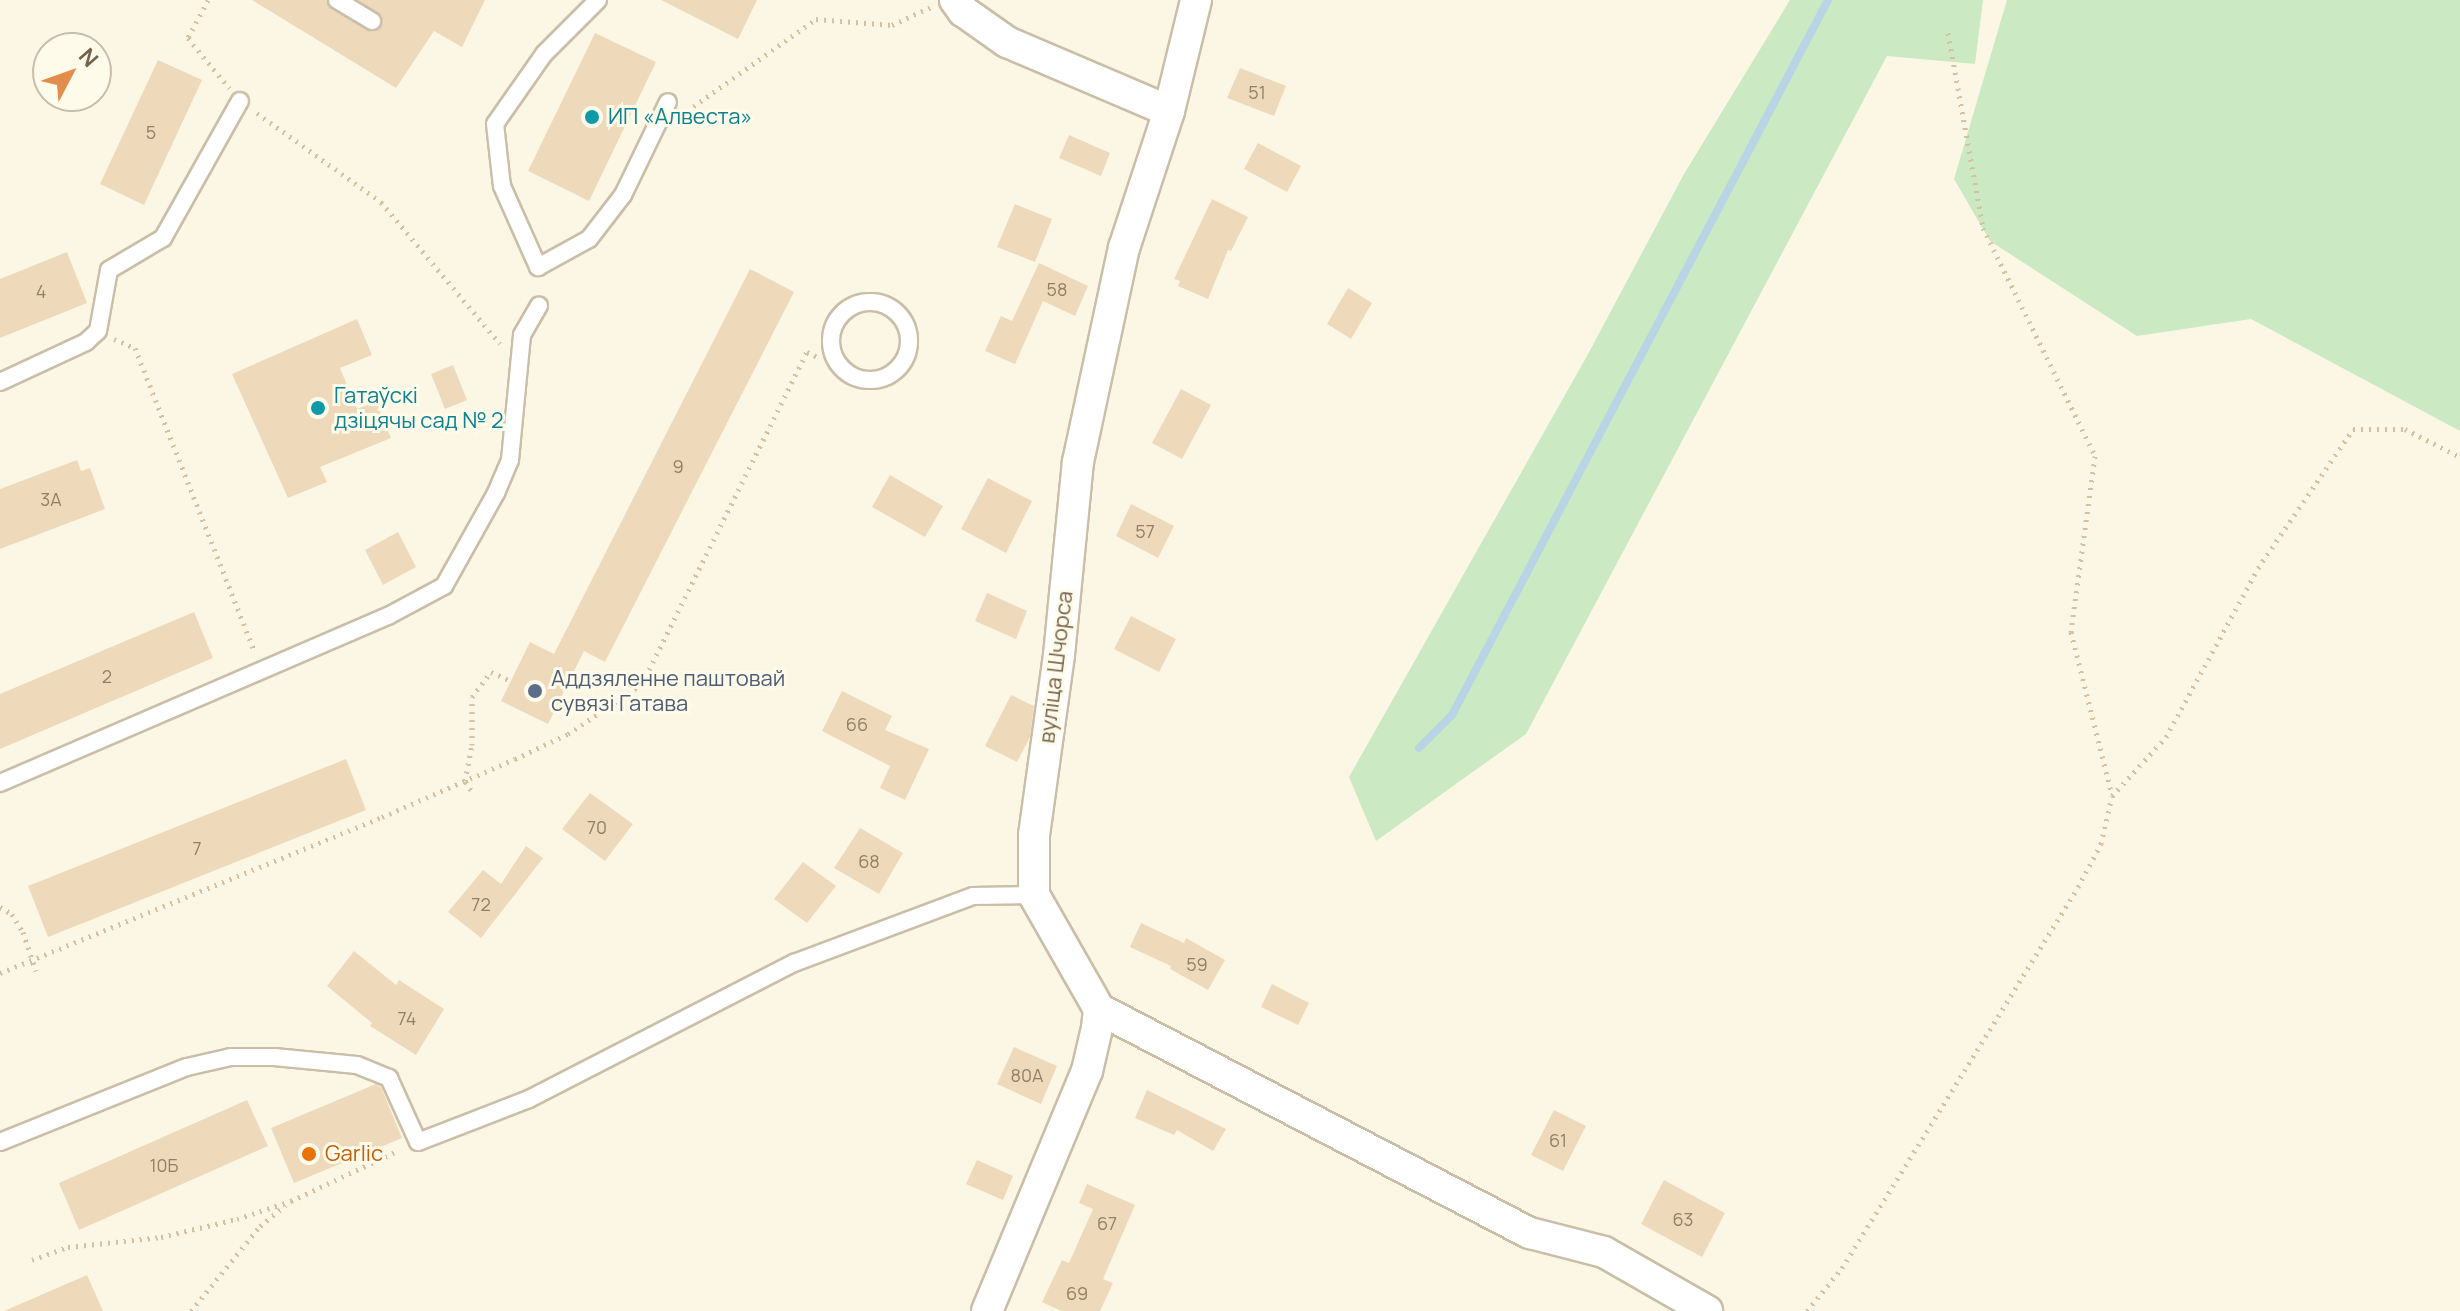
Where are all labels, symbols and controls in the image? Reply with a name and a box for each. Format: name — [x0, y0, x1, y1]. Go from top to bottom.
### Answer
north arrow — [32, 32, 112, 112]
text: N — [72, 42, 105, 73]
house number: 51 — [1248, 81, 1266, 103]
place label: ИП «Алвеста» — [608, 104, 752, 130]
marker: ИП «Алвеста» — [583, 108, 601, 126]
house number: 5 — [146, 121, 156, 143]
house number: 58 — [1047, 278, 1067, 300]
house number: 4 — [36, 280, 46, 302]
place label: Гатаўскі дзіцячы сад № 2 — [334, 382, 503, 434]
marker: Гатаўскі дзіцячы сад № 2 — [309, 399, 327, 417]
house number: 9 — [672, 455, 684, 477]
house number: 3А — [40, 488, 62, 510]
house number: 57 — [1135, 520, 1155, 542]
street label: вуліца Шчорса — [1034, 589, 1078, 745]
house number: 2 — [102, 665, 112, 687]
place label: Аддзяленне паштовай сувязі Гатава — [551, 665, 785, 716]
marker: Аддзяленне паштовай сувязі Гатава — [526, 682, 544, 700]
house number: 66 — [846, 713, 868, 735]
house number: 70 — [587, 816, 607, 838]
house number: 7 — [192, 837, 202, 859]
house number: 68 — [858, 850, 880, 872]
house number: 72 — [471, 893, 491, 915]
house number: 59 — [1186, 953, 1208, 975]
house number: 74 — [398, 1007, 416, 1029]
house number: 80А — [1011, 1064, 1043, 1086]
house number: 61 — [1549, 1129, 1567, 1151]
place label: Garlic — [325, 1141, 383, 1167]
marker: Garlic — [300, 1145, 318, 1163]
house number: 10Б — [150, 1154, 178, 1176]
house number: 63 — [1672, 1208, 1694, 1230]
house number: 67 — [1097, 1212, 1117, 1234]
house number: 69 — [1066, 1282, 1088, 1304]

